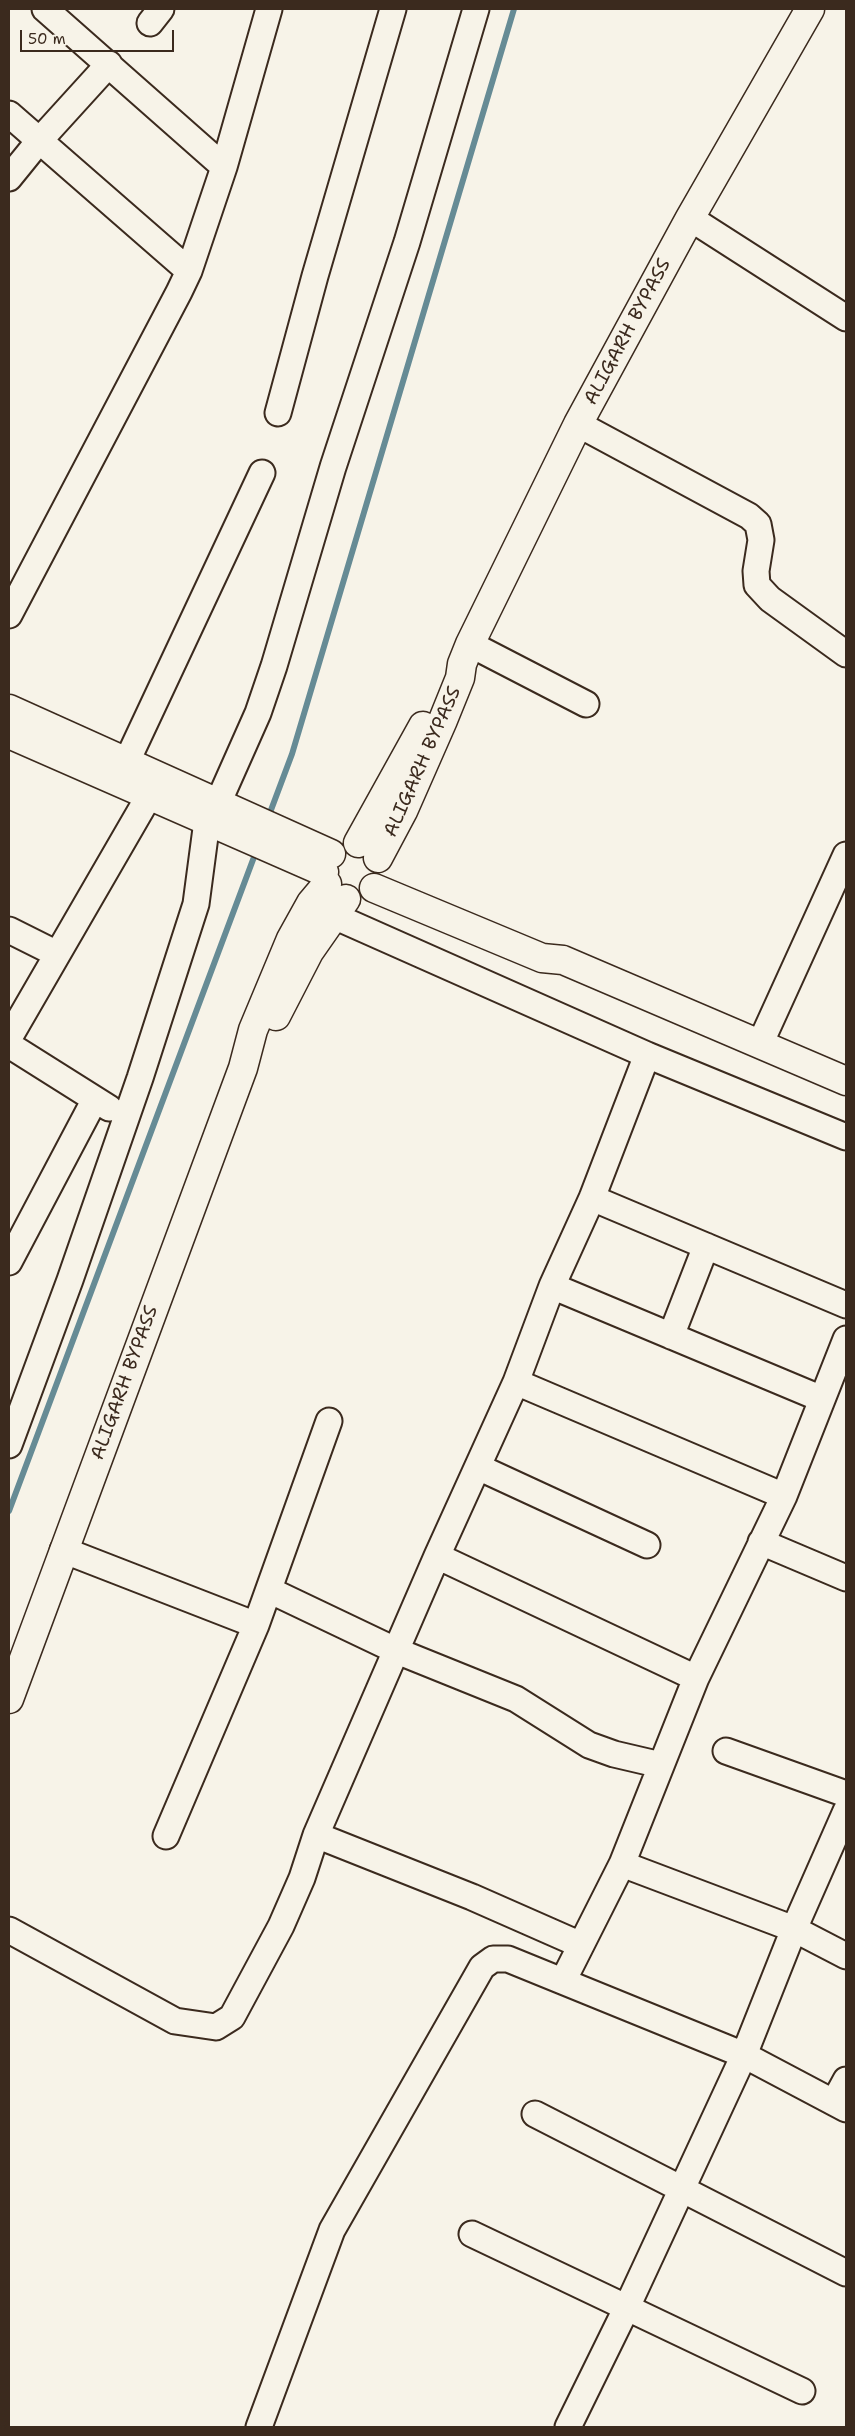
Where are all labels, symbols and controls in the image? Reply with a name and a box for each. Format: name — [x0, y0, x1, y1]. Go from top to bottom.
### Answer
scale bar — [22, 20, 176, 52]
text: 50 m — [28, 29, 66, 49]
street label: ALIGARH BYPASS — [580, 255, 676, 409]
street label: ALIGARH BYPASS — [380, 683, 466, 841]
street label: ALIGARH BYPASS — [87, 1303, 163, 1463]

